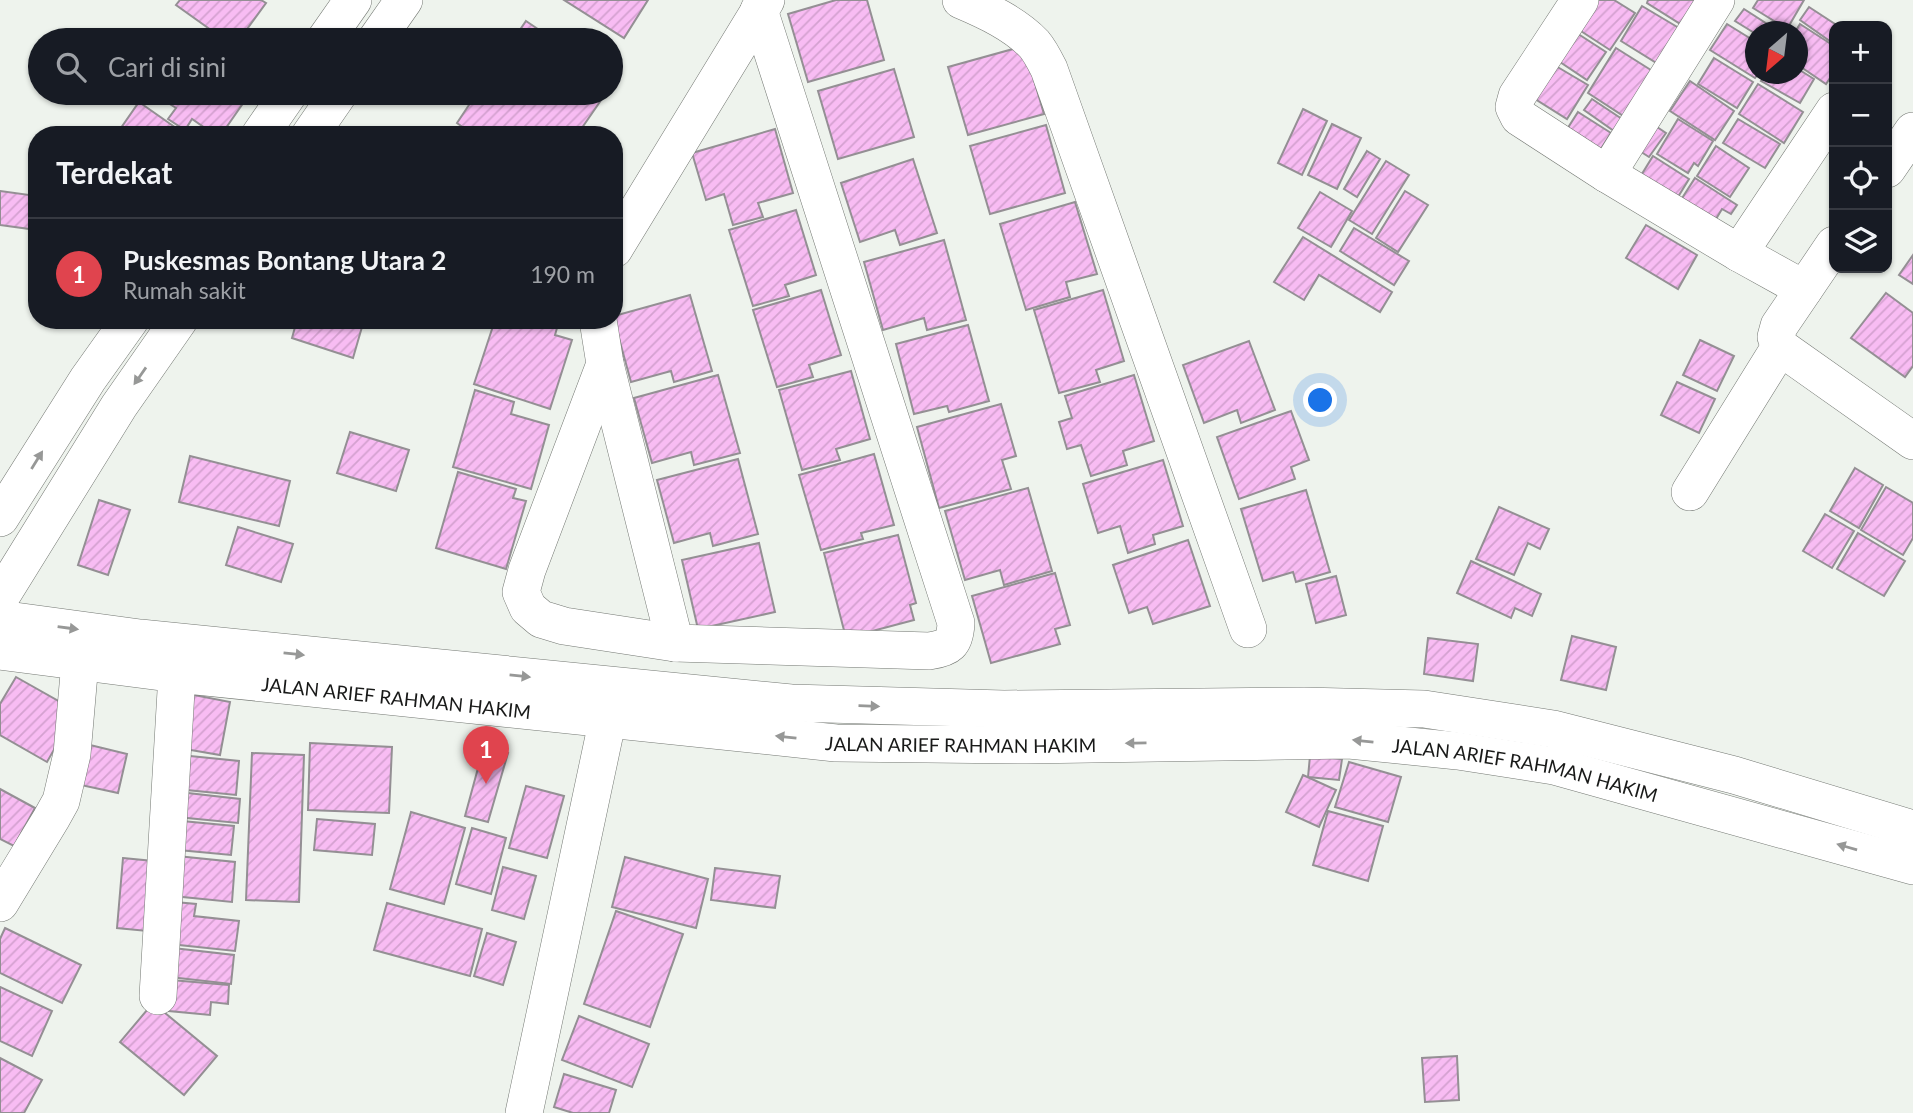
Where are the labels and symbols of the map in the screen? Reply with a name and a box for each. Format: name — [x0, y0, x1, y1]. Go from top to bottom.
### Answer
north arrow — [1745, 21, 1808, 84]
one-way arrow — [133, 367, 147, 385]
your location — [1303, 383, 1337, 417]
one-way arrow — [30, 450, 43, 470]
one-way arrow — [57, 623, 79, 634]
one-way arrow — [283, 649, 305, 660]
street label: JALAN ARIEF RAHMAN HAKIM — [261, 671, 532, 722]
one-way arrow — [509, 671, 531, 682]
one-way arrow — [858, 700, 880, 711]
pin: 1 — [463, 726, 509, 784]
street label: JALAN ARIEF RAHMAN HAKIM — [824, 730, 1096, 757]
one-way arrow — [775, 732, 797, 743]
street label: JALAN ARIEF RAHMAN HAKIM — [1391, 733, 1661, 806]
one-way arrow — [1352, 735, 1374, 746]
one-way arrow — [1124, 737, 1146, 749]
one-way arrow — [1836, 841, 1858, 852]

